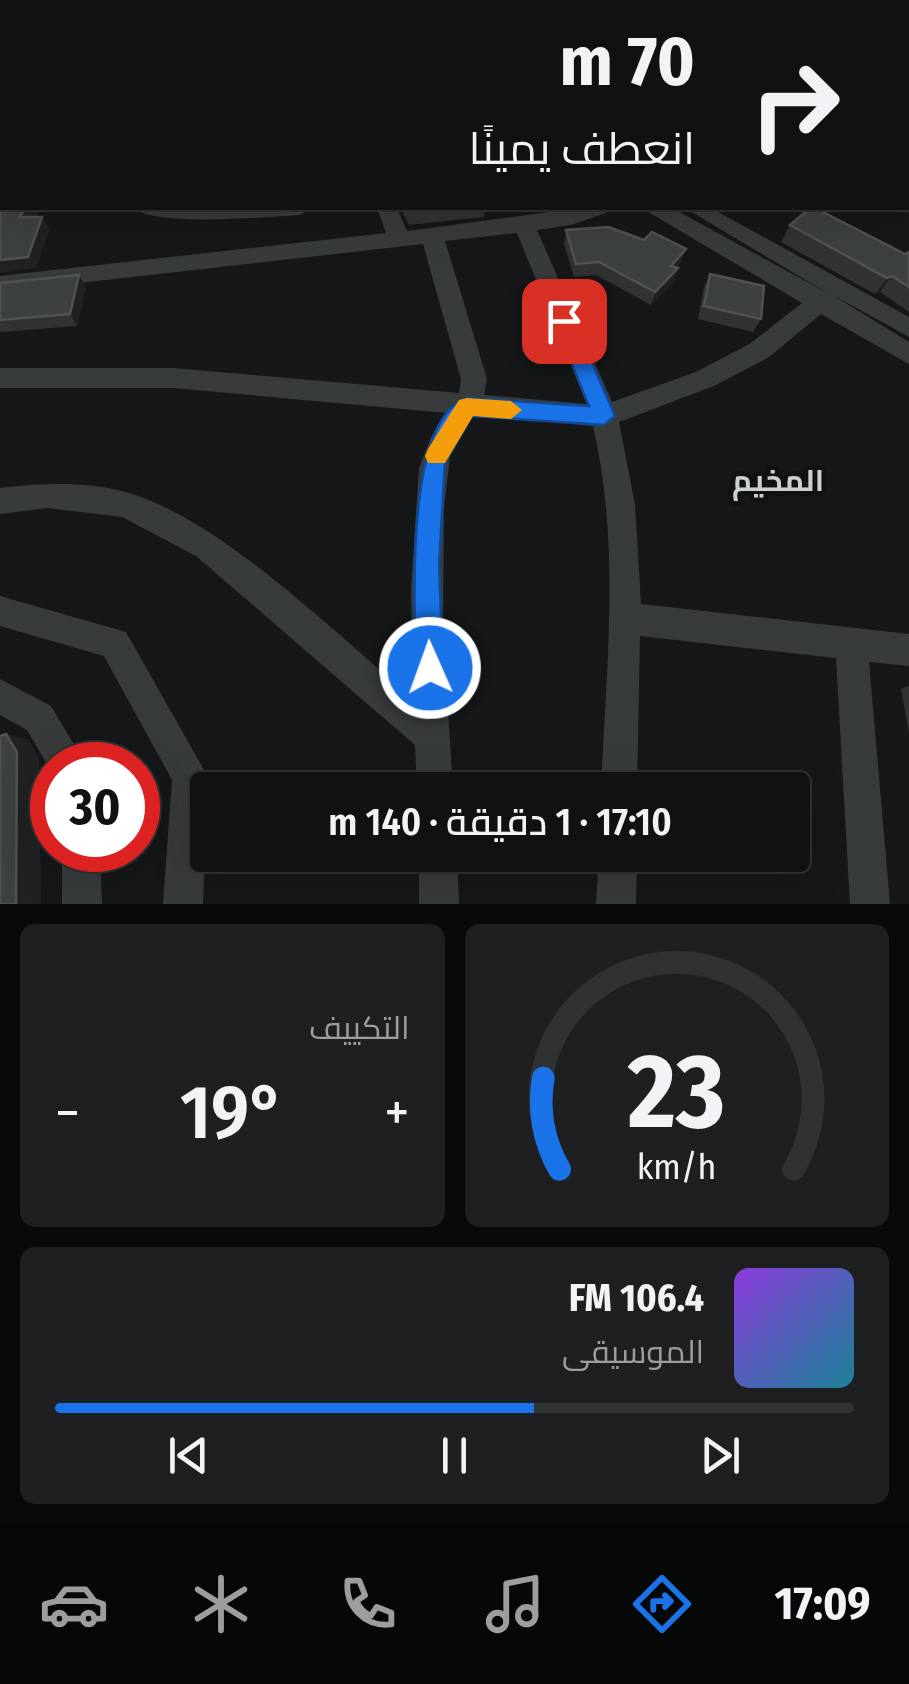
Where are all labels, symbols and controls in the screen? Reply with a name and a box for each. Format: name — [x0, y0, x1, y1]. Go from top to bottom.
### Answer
text: 70 m — [560, 20, 695, 104]
icon: right — [730, 40, 860, 170]
text: انعطف يمينًا — [468, 122, 695, 176]
pin — [522, 279, 607, 364]
icon: arrive — [537, 294, 592, 349]
district label: المخيم — [732, 463, 824, 501]
position arrow — [378, 616, 482, 720]
speed limit sign: 30 — [30, 742, 160, 872]
text: 17:10 · 1 دقيقة · 140 m — [328, 799, 672, 845]
text: التكييف — [309, 1009, 410, 1047]
text: 23 — [627, 1030, 725, 1155]
text: 19° — [180, 1068, 284, 1158]
text: − — [55, 1080, 80, 1146]
text: + — [384, 1080, 409, 1146]
text: km/h — [637, 1146, 717, 1188]
text: 106.4 FM — [569, 1275, 704, 1321]
text: الموسيقى — [562, 1333, 704, 1371]
icon: previous — [161, 1428, 216, 1483]
icon: pause — [427, 1428, 482, 1483]
icon: next — [693, 1428, 748, 1483]
icon: car — [39, 1569, 109, 1639]
icon: climate — [186, 1569, 256, 1639]
icon: phone — [333, 1569, 403, 1639]
icon: music — [480, 1569, 550, 1639]
icon: directions — [627, 1569, 697, 1639]
text: 17:09 — [774, 1577, 870, 1631]

